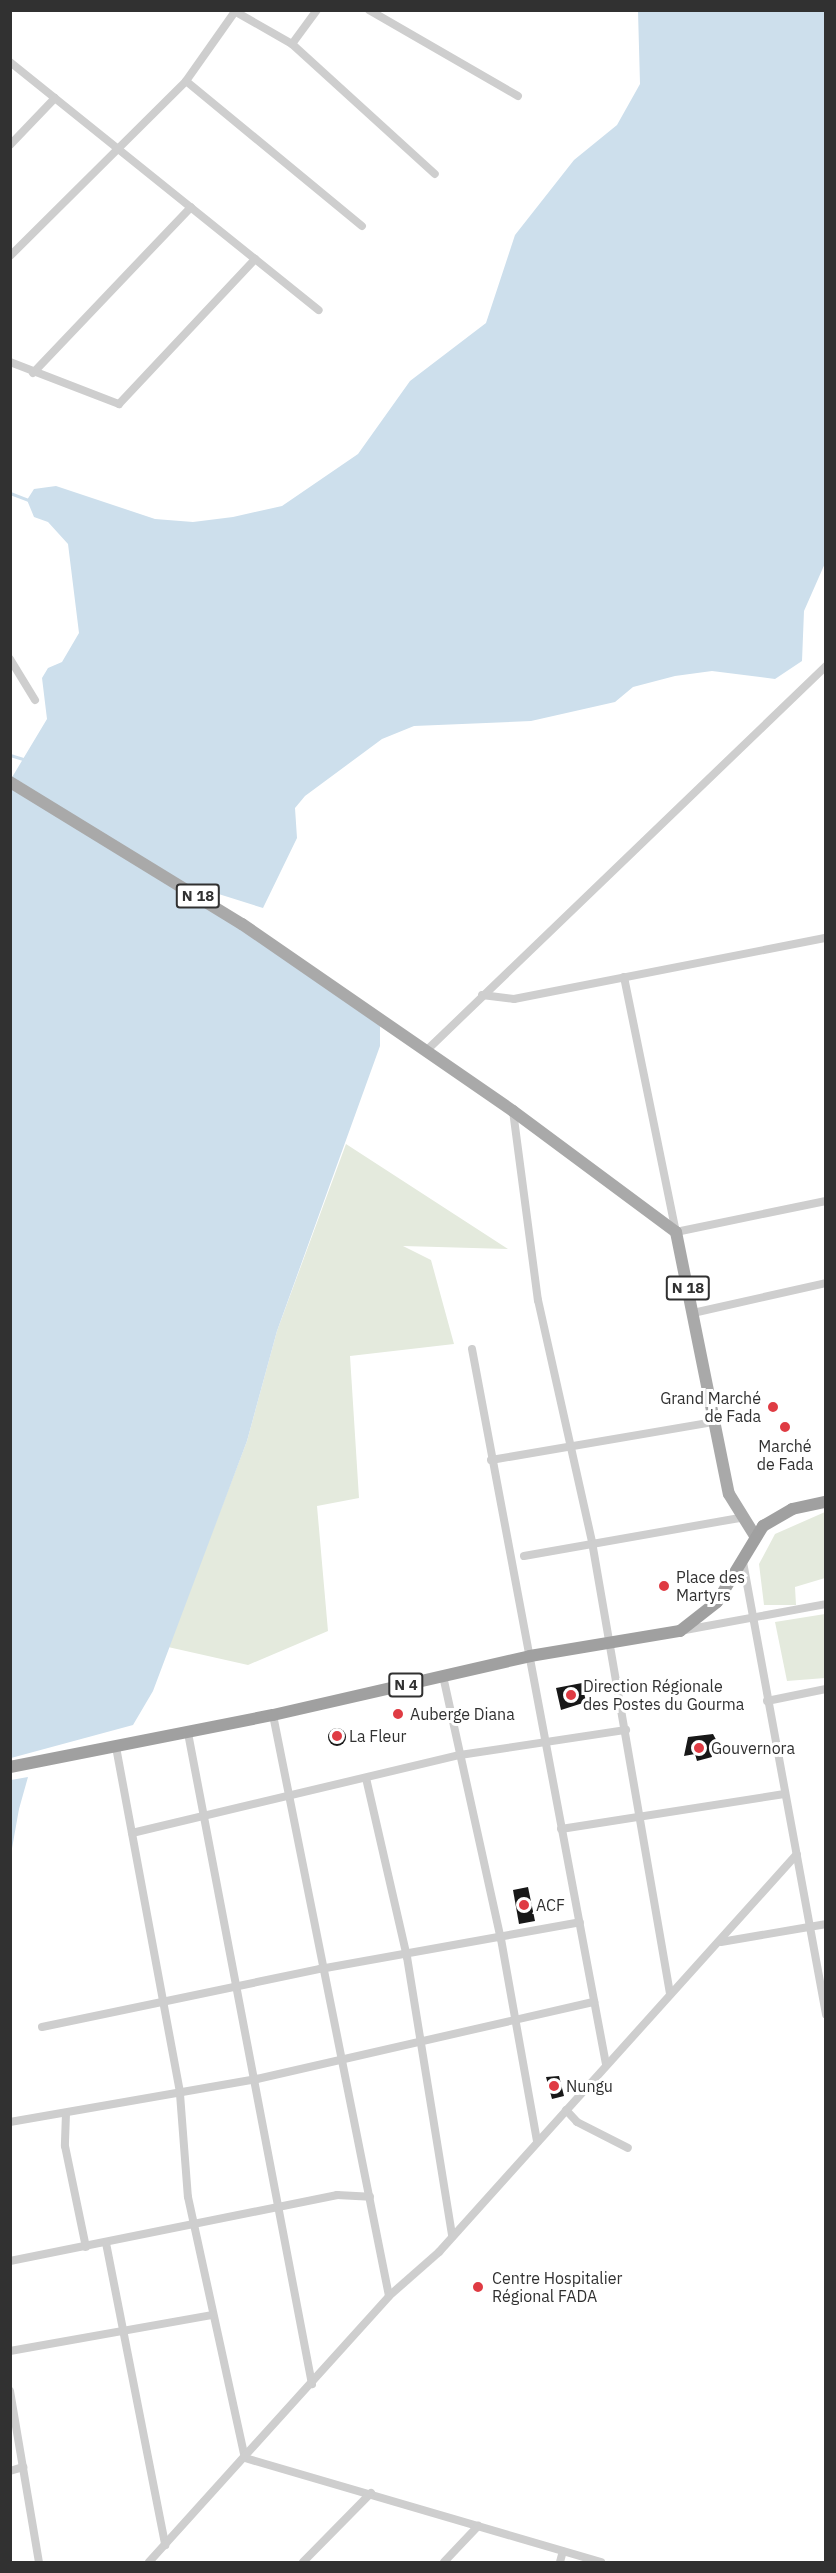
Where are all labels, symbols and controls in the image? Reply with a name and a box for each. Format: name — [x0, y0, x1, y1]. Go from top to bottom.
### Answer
road number: N 18 — [176, 884, 220, 908]
road number: N 18 — [666, 1276, 710, 1300]
place label: Grand Marché de Fada — [660, 1388, 761, 1426]
marker: Grand Marché de Fada — [766, 1400, 780, 1414]
marker: Marché de Fada — [778, 1420, 792, 1434]
place label: Marché de Fada — [757, 1436, 813, 1474]
place label: Place des Martyrs — [676, 1567, 745, 1605]
marker: Place des Martyrs — [657, 1579, 671, 1593]
road number: N 4 — [388, 1673, 424, 1697]
place label: Direction Régionale des Postes du Gourma — [583, 1676, 744, 1714]
marker: Direction Régionale des Postes du Gourma — [564, 1688, 578, 1702]
place label: Auberge Diana — [410, 1704, 515, 1724]
marker: Auberge Diana — [391, 1707, 405, 1721]
place label: La Fleur — [349, 1726, 406, 1746]
marker: La Fleur — [330, 1729, 344, 1743]
place label: Gouvernora — [711, 1738, 795, 1758]
marker: Gouvernora — [692, 1741, 706, 1755]
place label: ACF — [536, 1895, 565, 1915]
marker: ACF — [517, 1898, 531, 1912]
place label: Nungu — [566, 2076, 613, 2096]
marker: Nungu — [547, 2079, 561, 2093]
place label: Centre Hospitalier Régional FADA — [492, 2268, 622, 2306]
marker: Centre Hospitalier Régional FADA — [469, 2278, 487, 2296]

